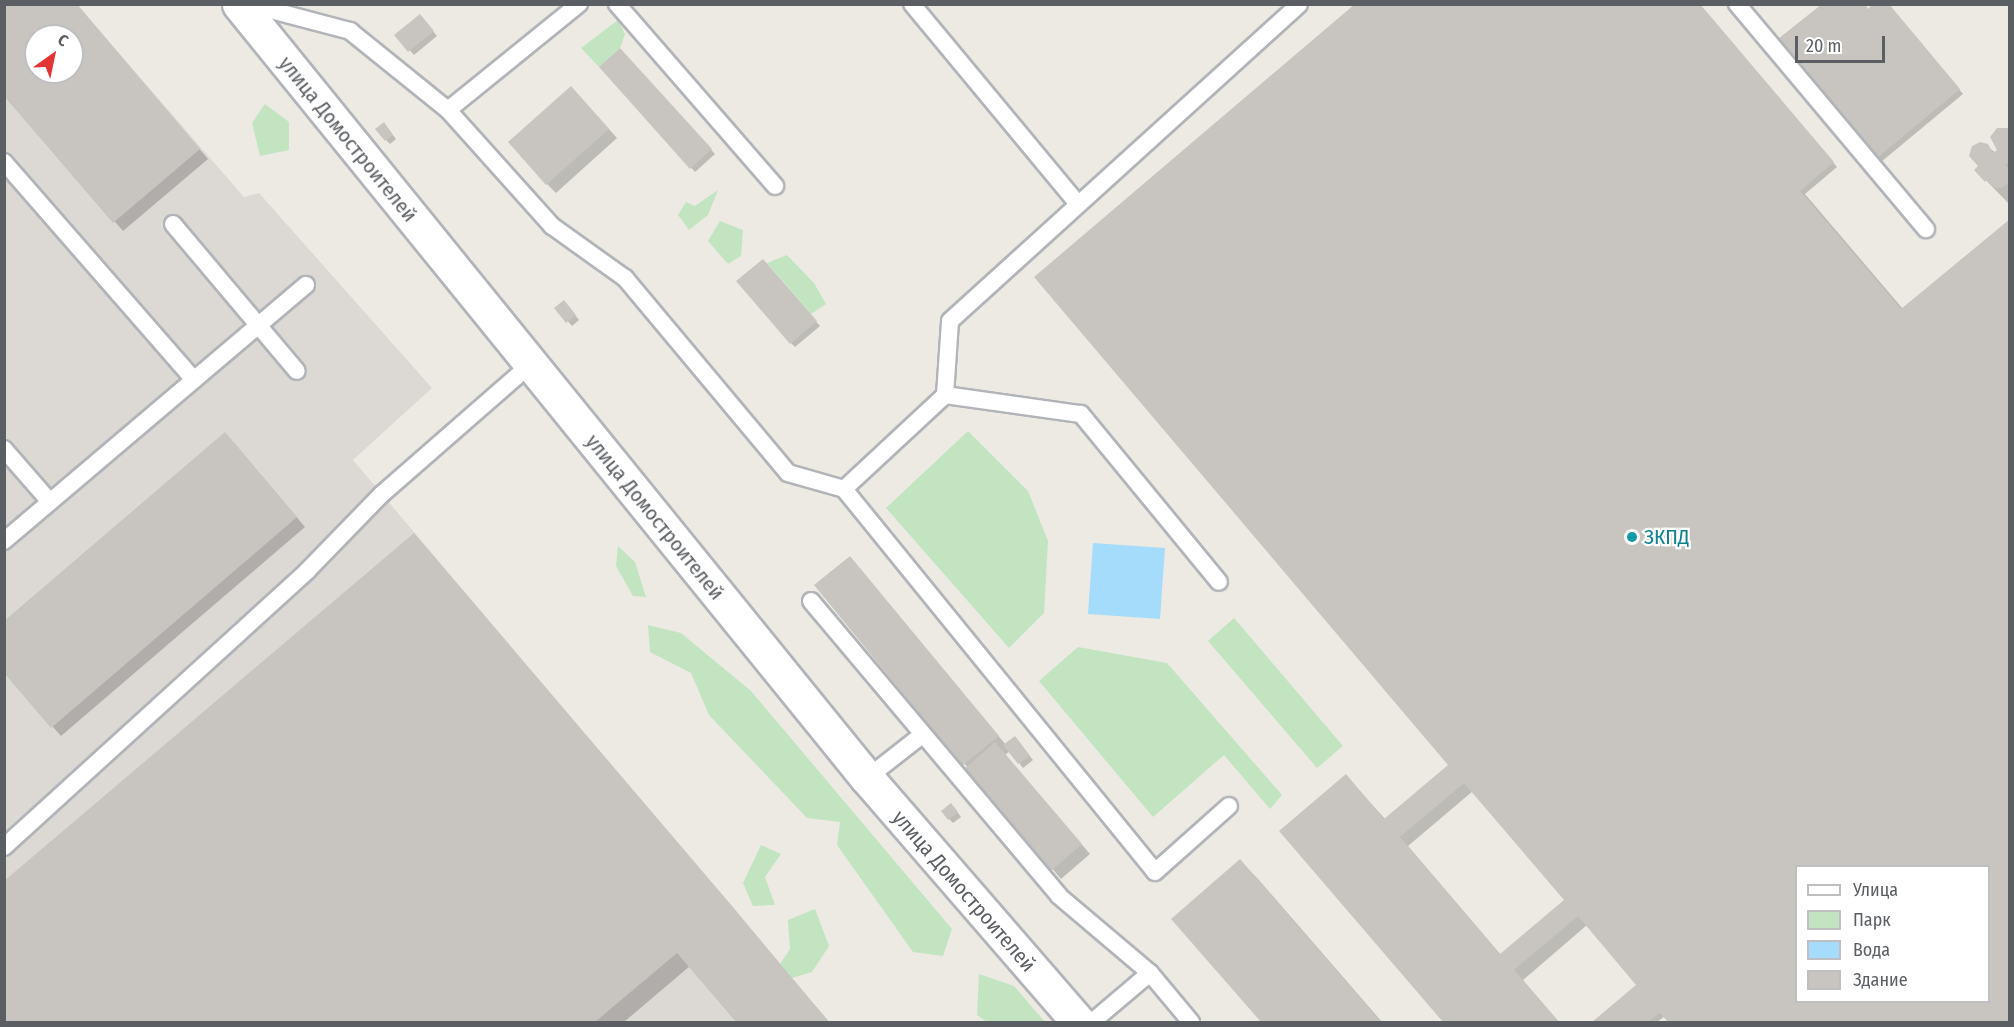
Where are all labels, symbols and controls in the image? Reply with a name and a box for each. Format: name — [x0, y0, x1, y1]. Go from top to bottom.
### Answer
north arrow — [24, 24, 84, 84]
scale bar — [1798, 24, 1888, 62]
text: С — [54, 30, 72, 50]
text: 20 m — [1806, 35, 1841, 57]
street label: улица Домостроителей — [273, 51, 423, 227]
street label: улица Домостроителей — [580, 429, 730, 605]
place label: ЗКПД — [1644, 524, 1690, 550]
marker: ЗКПД — [1625, 530, 1639, 544]
street label: улица Домостроителей — [887, 805, 1041, 977]
legend — [1795, 865, 1990, 1003]
text: Улица — [1853, 879, 1898, 901]
text: Парк — [1853, 909, 1891, 931]
text: Вода — [1853, 939, 1890, 961]
text: Здание — [1853, 969, 1908, 991]

